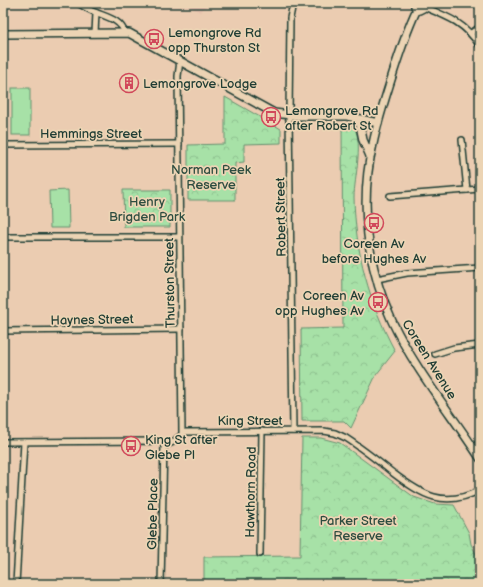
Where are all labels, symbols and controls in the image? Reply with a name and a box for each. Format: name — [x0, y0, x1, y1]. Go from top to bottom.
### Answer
place label: Lemongrove Rd opp Thurston St — [168, 25, 262, 56]
bus stop icon: Lemongrove Rd opp Thurston St — [143, 28, 165, 50]
building icon: Lemongrove Lodge — [118, 72, 140, 94]
place label: Lemongrove Lodge — [143, 76, 257, 92]
place label: Lemongrove Rd after Robert St — [285, 103, 379, 134]
bus stop icon: Lemongrove Rd after Robert St — [260, 106, 282, 128]
street label: Hemmings Street — [40, 126, 142, 142]
park label: Norman Peek Reserve — [171, 162, 252, 193]
street label: Robert Street — [272, 177, 290, 257]
park label: Henry Brigden Park — [109, 194, 186, 225]
bus stop icon: Coreen Av before Hughes Av — [363, 212, 385, 234]
place label: Coreen Av before Hughes Av — [322, 236, 427, 267]
street label: Thurston Street — [161, 238, 179, 328]
place label: Coreen Av opp Hughes Av — [275, 288, 365, 319]
bus stop icon: Coreen Av opp Hughes Av — [367, 291, 389, 313]
street label: Haynes Street — [50, 311, 134, 329]
street label: Coreen Avenue — [398, 317, 460, 403]
street label: King Street — [217, 413, 283, 429]
place label: King St after Glebe Pl — [145, 432, 218, 463]
bus stop icon: King St after Glebe Pl — [120, 435, 142, 457]
street label: Hawthorn Road — [242, 446, 260, 538]
street label: Glebe Place — [144, 478, 162, 550]
park label: Parker Street Reserve — [319, 513, 397, 544]

